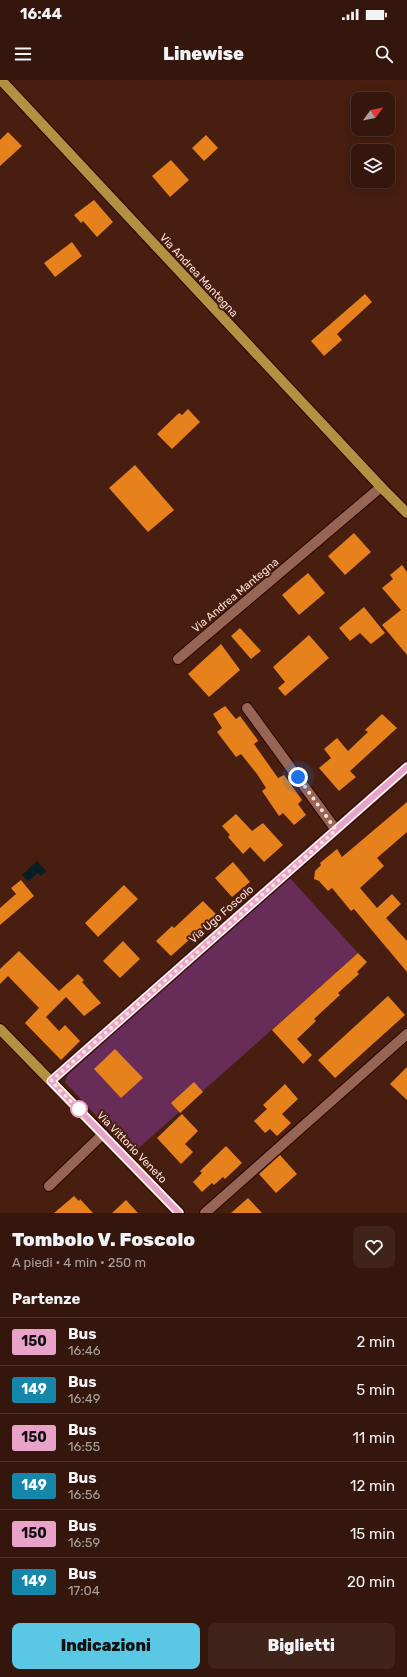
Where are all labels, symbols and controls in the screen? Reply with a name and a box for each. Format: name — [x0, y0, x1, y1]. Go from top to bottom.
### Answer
text: 16:44 — [20, 5, 62, 23]
icon: menu — [12, 43, 34, 65]
text: Linewise — [163, 43, 244, 65]
icon: search — [373, 43, 395, 65]
north arrow — [351, 92, 395, 136]
map controls — [351, 92, 395, 188]
button: layers — [351, 144, 395, 188]
street label: Via Andrea Mantegna — [157, 231, 241, 320]
street label: Via Andrea Mantegna — [189, 555, 281, 635]
your location — [288, 767, 308, 787]
street label: Via Ugo Foscolo — [186, 883, 256, 946]
unlabelled marker — [70, 1100, 88, 1118]
street label: Via Vittorio Veneto — [94, 1109, 169, 1186]
button: heart — [353, 1226, 395, 1268]
text: Tombolo V. Foscolo — [12, 1228, 195, 1251]
text: A piedi · 4 min · 250 m — [12, 1255, 146, 1270]
text: Partenze — [12, 1290, 80, 1308]
text: Bus — [68, 1325, 96, 1343]
text: 150 — [21, 1333, 47, 1350]
text: 2 min — [356, 1333, 395, 1351]
text: 16:46 — [68, 1343, 101, 1358]
text: Bus — [68, 1373, 96, 1391]
text: 149 — [21, 1381, 47, 1398]
text: 5 min — [356, 1381, 395, 1399]
text: 16:49 — [68, 1391, 100, 1406]
text: Bus — [68, 1421, 96, 1439]
text: 150 — [21, 1429, 47, 1446]
text: 11 min — [352, 1429, 395, 1447]
text: 16:55 — [68, 1439, 100, 1454]
text: Bus — [68, 1469, 96, 1487]
text: 149 — [21, 1477, 47, 1494]
text: 12 min — [350, 1477, 395, 1495]
text: 16:56 — [68, 1487, 100, 1502]
text: Bus — [68, 1517, 96, 1535]
text: 150 — [21, 1525, 47, 1542]
text: 15 min — [350, 1525, 395, 1543]
text: 16:59 — [68, 1535, 100, 1550]
text: Bus — [68, 1565, 96, 1583]
text: 149 — [21, 1573, 47, 1590]
text: 20 min — [347, 1573, 395, 1591]
text: 17:04 — [68, 1583, 100, 1598]
button: Indicazioni — [12, 1623, 200, 1669]
button: Biglietti — [208, 1623, 395, 1669]

